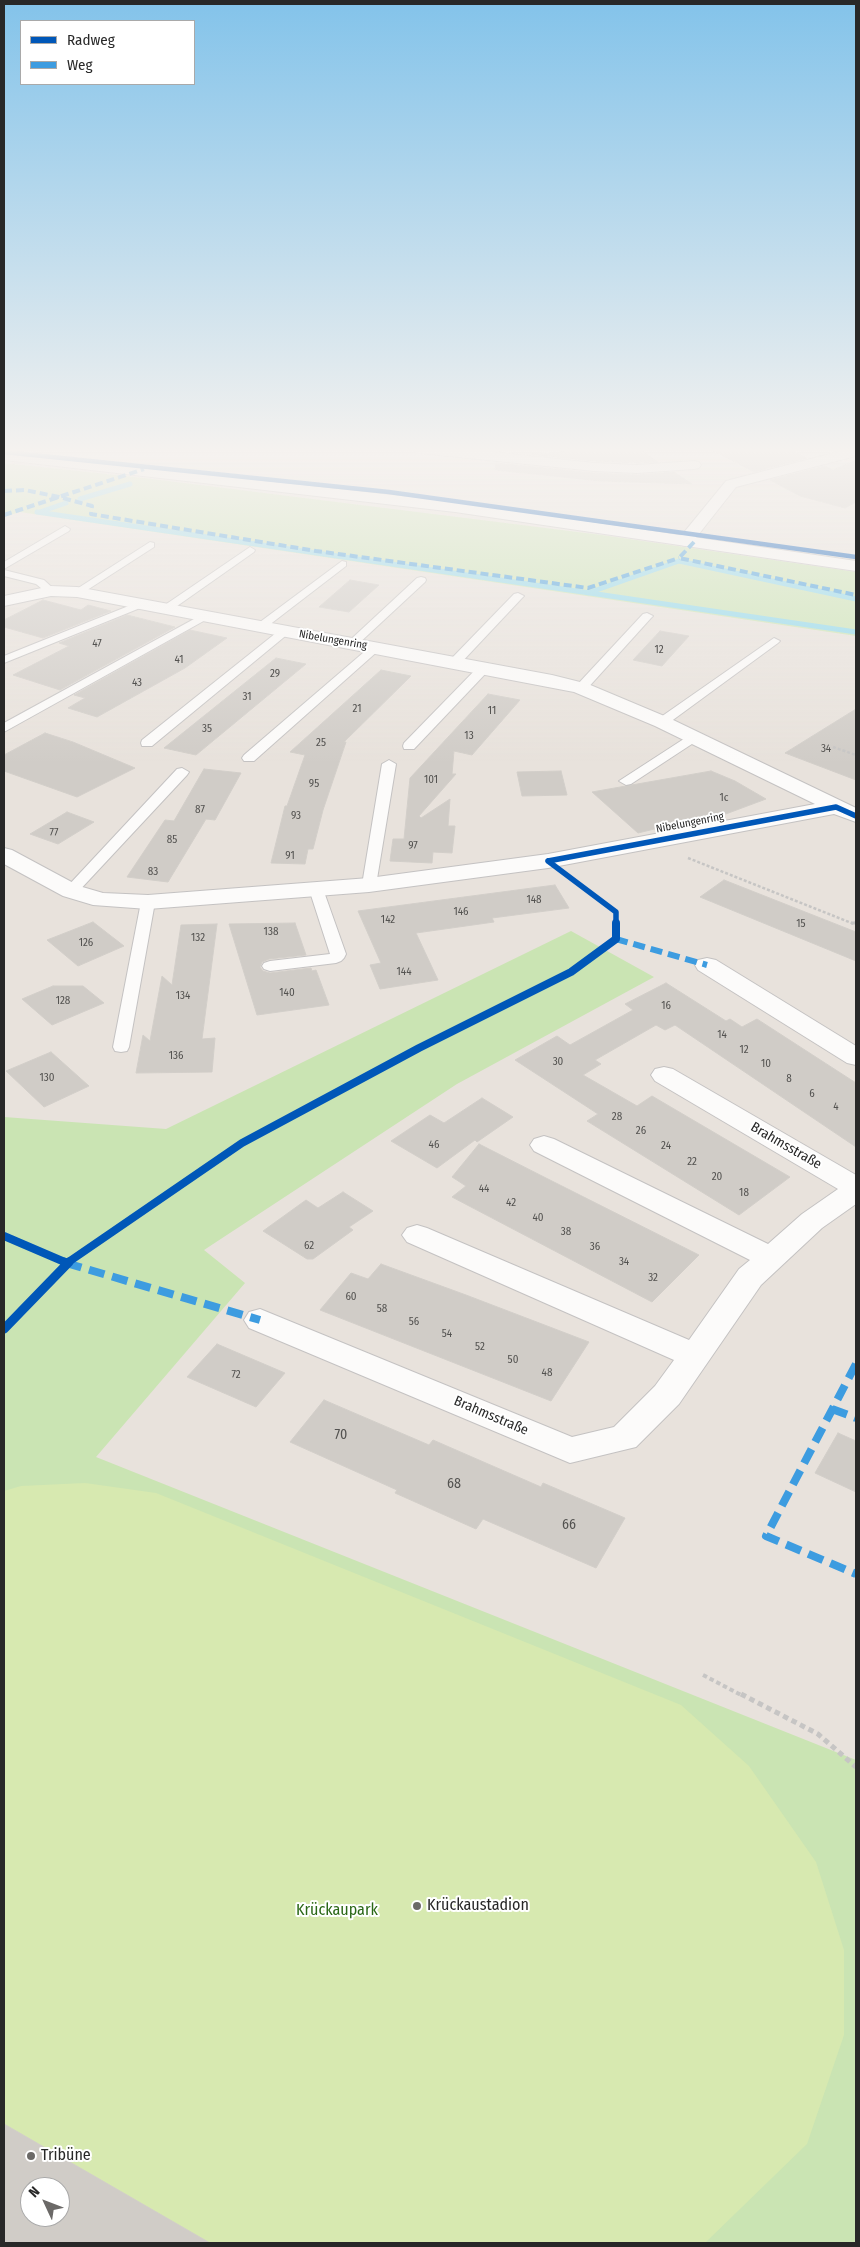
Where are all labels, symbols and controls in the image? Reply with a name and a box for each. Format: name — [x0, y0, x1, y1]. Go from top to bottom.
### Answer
legend — [20, 20, 195, 85]
text: Radweg — [67, 31, 115, 49]
text: Weg — [67, 56, 93, 74]
street label: Nibelungenring — [298, 628, 368, 652]
house number: 47 — [92, 637, 102, 651]
house number: 12 — [654, 643, 664, 657]
house number: 41 — [174, 653, 184, 667]
house number: 29 — [270, 667, 280, 681]
house number: 43 — [132, 676, 142, 690]
house number: 31 — [243, 690, 251, 704]
house number: 21 — [353, 702, 361, 716]
house number: 11 — [488, 704, 496, 718]
house number: 35 — [202, 722, 212, 736]
house number: 13 — [464, 729, 474, 743]
house number: 25 — [316, 736, 326, 750]
house number: 34 — [821, 742, 831, 756]
house number: 101 — [424, 773, 438, 787]
house number: 95 — [309, 777, 319, 791]
house number: 1c — [720, 791, 728, 805]
house number: 87 — [195, 803, 205, 817]
house number: 93 — [291, 809, 301, 823]
street label: Nibelungenring — [655, 810, 725, 836]
house number: 77 — [50, 826, 58, 840]
house number: 85 — [167, 833, 177, 847]
house number: 97 — [408, 839, 418, 853]
house number: 91 — [285, 849, 295, 863]
house number: 83 — [148, 865, 158, 879]
house number: 148 — [526, 893, 542, 907]
house number: 146 — [453, 905, 469, 919]
house number: 142 — [381, 913, 395, 927]
house number: 15 — [796, 917, 806, 931]
house number: 138 — [264, 925, 278, 939]
house number: 132 — [191, 931, 205, 945]
house number: 126 — [79, 936, 93, 950]
house number: 144 — [397, 965, 411, 979]
house number: 140 — [279, 986, 295, 1000]
house number: 134 — [176, 989, 190, 1003]
house number: 128 — [56, 994, 70, 1008]
house number: 16 — [661, 999, 671, 1013]
house number: 14 — [717, 1028, 727, 1042]
house number: 12 — [739, 1043, 749, 1057]
house number: 136 — [169, 1049, 183, 1063]
house number: 30 — [553, 1055, 563, 1069]
house number: 10 — [761, 1057, 771, 1071]
house number: 130 — [40, 1071, 54, 1085]
house number: 8 — [786, 1072, 792, 1086]
house number: 6 — [809, 1087, 815, 1101]
house number: 4 — [833, 1100, 839, 1114]
house number: 28 — [612, 1110, 622, 1124]
street label: Brahmsstraße — [747, 1119, 825, 1173]
house number: 26 — [636, 1124, 646, 1138]
house number: 46 — [429, 1138, 439, 1152]
house number: 24 — [661, 1139, 671, 1153]
house number: 22 — [687, 1155, 697, 1169]
house number: 20 — [712, 1170, 722, 1184]
house number: 44 — [479, 1182, 489, 1196]
house number: 18 — [739, 1186, 749, 1200]
house number: 42 — [506, 1196, 516, 1210]
house number: 40 — [532, 1211, 544, 1225]
house number: 38 — [561, 1225, 571, 1239]
house number: 62 — [304, 1239, 314, 1253]
house number: 36 — [590, 1240, 600, 1254]
house number: 34 — [619, 1255, 629, 1269]
house number: 32 — [648, 1271, 658, 1285]
house number: 60 — [345, 1290, 357, 1304]
house number: 58 — [377, 1302, 387, 1316]
house number: 56 — [409, 1315, 419, 1329]
house number: 54 — [442, 1327, 452, 1341]
house number: 52 — [475, 1340, 485, 1354]
house number: 50 — [508, 1353, 518, 1367]
house number: 48 — [542, 1366, 552, 1380]
house number: 72 — [231, 1368, 241, 1382]
street label: Brahmsstraße — [451, 1393, 531, 1439]
house number: 70 — [335, 1427, 347, 1443]
house number: 68 — [447, 1476, 461, 1492]
house number: 66 — [562, 1517, 576, 1533]
place label: Krückaustadion — [427, 1896, 529, 1916]
marker: Krückaustadion — [411, 1900, 423, 1912]
park label: Krückaupark — [296, 1901, 378, 1921]
place label: Tribüne — [41, 2146, 91, 2166]
marker: Tribüne — [25, 2150, 37, 2162]
north arrow — [20, 2177, 70, 2227]
text: N — [25, 2183, 43, 2201]

